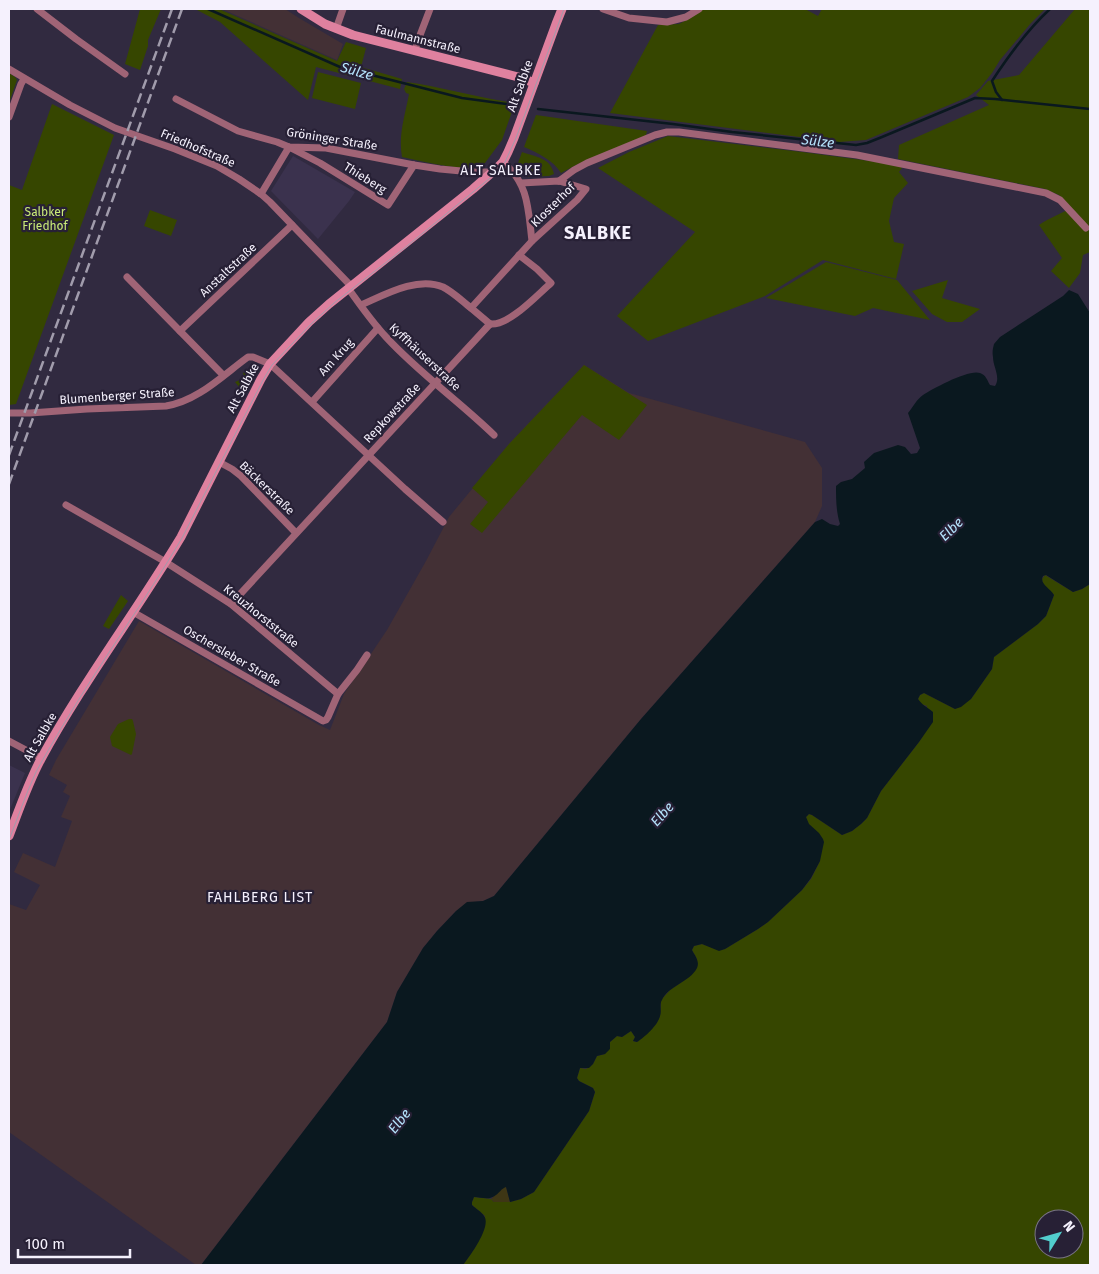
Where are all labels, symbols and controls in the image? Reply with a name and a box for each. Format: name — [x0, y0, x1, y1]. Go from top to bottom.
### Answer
street label: Faulmannstraße — [374, 22, 462, 56]
water label: Sülze — [338, 58, 375, 84]
street label: Alt Salbke — [504, 58, 536, 114]
street label: Gröninger Straße — [285, 125, 379, 153]
street label: Friedhofstraße — [159, 126, 237, 170]
water label: Sülze — [800, 131, 835, 152]
street label: Thieberg — [341, 159, 389, 197]
district label: ALT SALBKE — [460, 162, 542, 179]
street label: Klosterhof — [528, 179, 579, 230]
park label: Salbker Friedhof — [22, 205, 69, 233]
district label: SALBKE — [564, 222, 632, 244]
street label: Anstaltstraße — [197, 240, 259, 300]
street label: Kyffhäuserstraße — [386, 320, 464, 394]
street label: Am Krug — [316, 335, 357, 379]
street label: Alt Salbke — [224, 361, 262, 415]
street label: Repkowstraße — [361, 380, 423, 446]
street label: Blumenberger Straße — [59, 385, 175, 407]
street label: Bäckerstraße — [237, 458, 297, 518]
water label: Elbe — [936, 514, 967, 545]
street label: Kreuzhorststraße — [221, 581, 301, 651]
street label: Oschersleber Straße — [181, 622, 283, 690]
street label: Alt Salbke — [20, 710, 60, 764]
water label: Elbe — [647, 799, 678, 830]
district label: FAHLBERG LIST — [207, 889, 313, 906]
water label: Elbe — [384, 1106, 414, 1137]
north arrow — [1034, 1209, 1084, 1259]
text: N — [1059, 1218, 1079, 1235]
scale bar — [18, 1226, 130, 1258]
text: 100 m — [25, 1235, 65, 1253]

